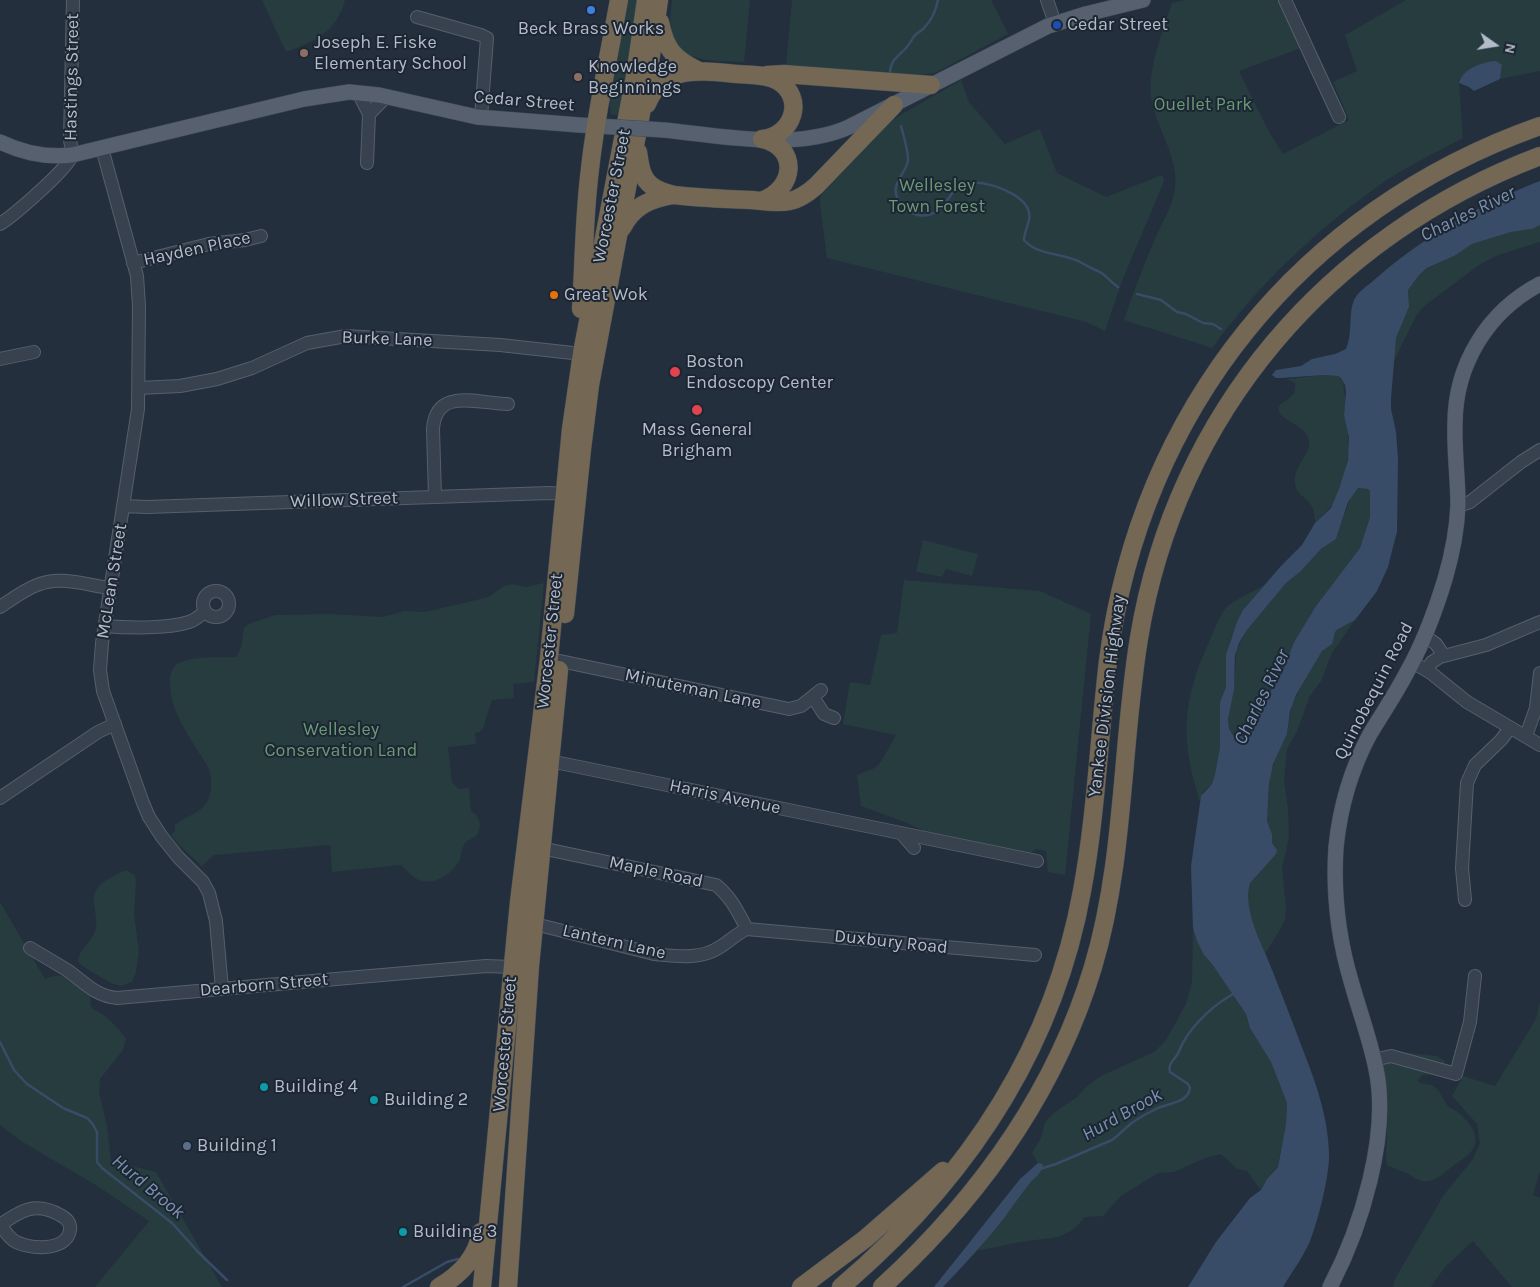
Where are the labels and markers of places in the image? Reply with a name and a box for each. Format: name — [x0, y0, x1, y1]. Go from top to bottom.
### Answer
marker: Beck Brass Works — [585, 4, 597, 16]
place label: Cedar Street — [1067, 14, 1168, 36]
place label: Beck Brass Works — [518, 18, 664, 40]
marker: Cedar Street — [1051, 19, 1063, 31]
place label: Joseph E. Fiske Elementary School — [314, 32, 467, 74]
marker: Joseph E. Fiske Elementary School — [298, 47, 310, 59]
place label: Knowledge Beginnings — [588, 56, 682, 98]
marker: Knowledge Beginnings — [572, 71, 584, 83]
place label: Great Wok — [564, 284, 648, 306]
marker: Great Wok — [548, 289, 560, 301]
place label: Boston Endoscopy Center — [686, 351, 833, 394]
marker: Boston Endoscopy Center — [668, 365, 682, 379]
marker: Mass General Brigham — [690, 403, 704, 417]
place label: Mass General Brigham — [642, 419, 752, 462]
place label: Building 4 — [274, 1076, 358, 1098]
marker: Building 4 — [258, 1081, 270, 1093]
place label: Building 2 — [384, 1089, 468, 1111]
marker: Building 2 — [368, 1094, 380, 1106]
place label: Building 1 — [197, 1135, 277, 1157]
marker: Building 1 — [181, 1140, 193, 1152]
place label: Building 3 — [413, 1221, 497, 1243]
marker: Building 3 — [397, 1226, 409, 1238]

